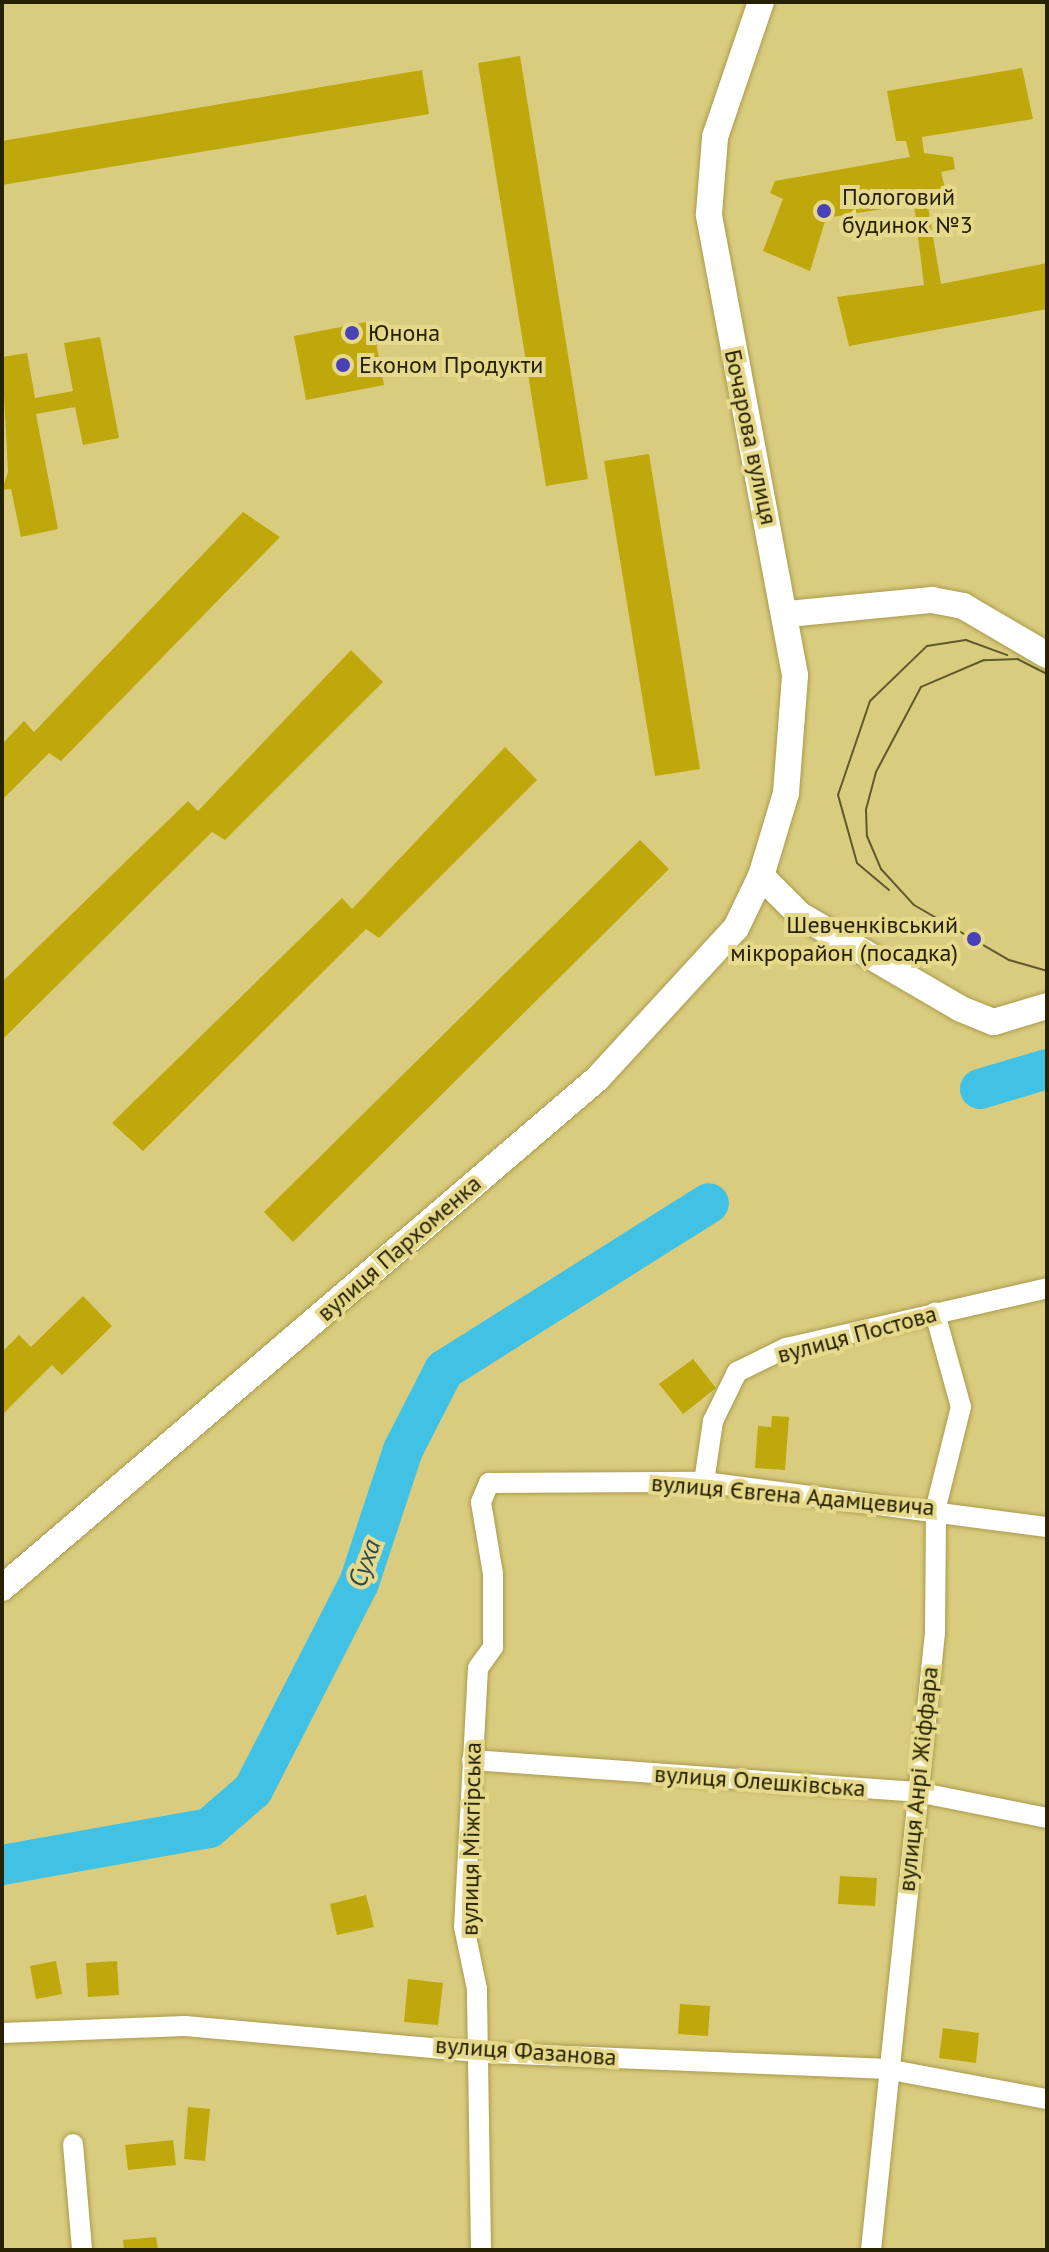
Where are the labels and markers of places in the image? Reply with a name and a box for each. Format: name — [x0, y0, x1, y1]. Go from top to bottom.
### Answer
place label: Пологовий будинок №3 — [842, 183, 973, 239]
marker: Пологовий будинок №3 — [813, 200, 835, 222]
place label: Юнона — [368, 319, 440, 347]
marker: Юнона — [343, 324, 361, 342]
place label: Економ Продукти — [359, 351, 543, 379]
marker: Економ Продукти — [334, 356, 352, 374]
place label: Шевченківський мікрорайон (посадка) — [730, 911, 958, 967]
marker: Шевченківський мікрорайон (посадка) — [965, 930, 983, 948]

